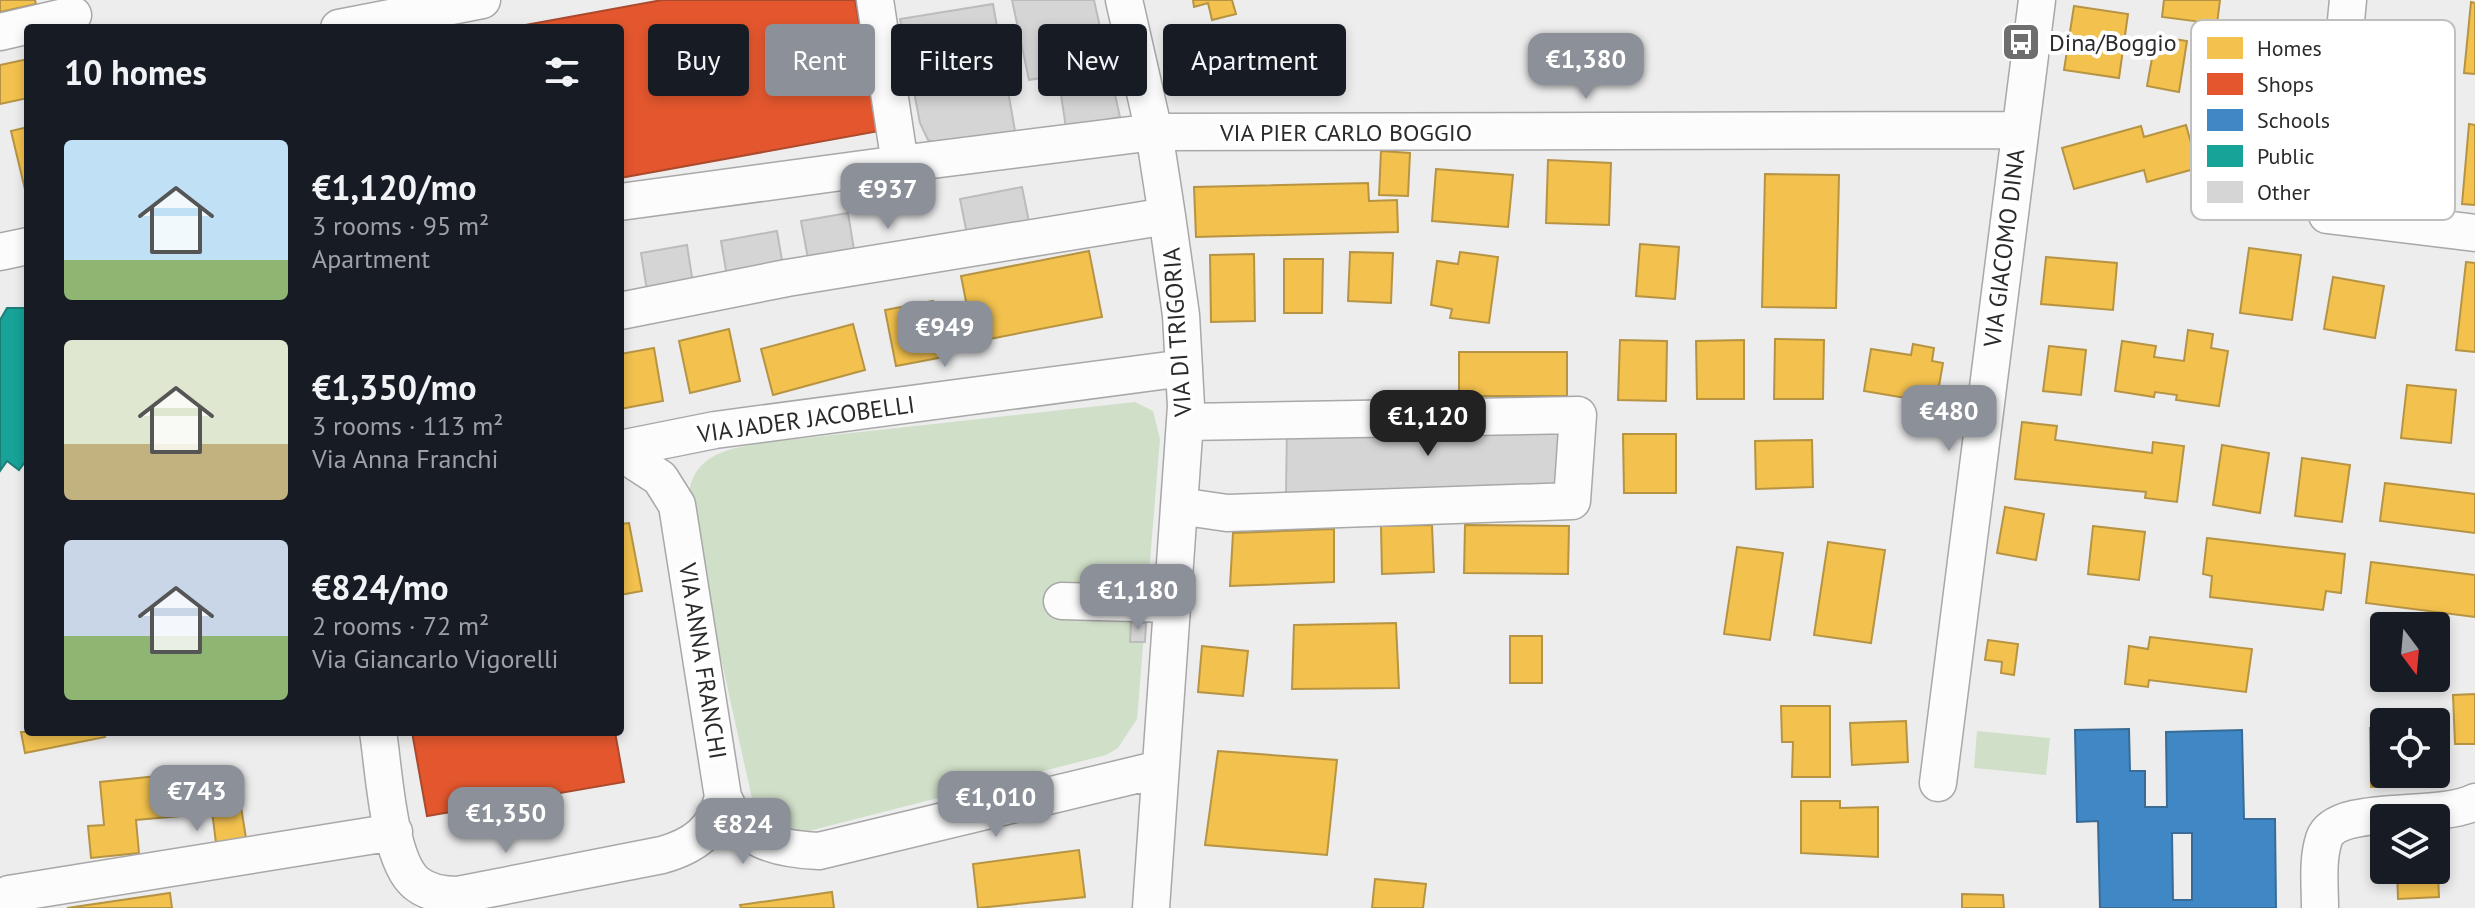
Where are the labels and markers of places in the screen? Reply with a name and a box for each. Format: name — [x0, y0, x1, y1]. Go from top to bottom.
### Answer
bus stop icon: Dina/Boggio — [2000, 21, 2042, 63]
place label: Dina/Boggio — [2049, 27, 2177, 58]
pin: €1,380 — [1521, 33, 1651, 101]
pin: €937 — [841, 163, 935, 231]
pin: €949 — [898, 301, 992, 369]
pin: €480 — [1902, 385, 1996, 453]
pin: €1,120 — [1363, 390, 1493, 458]
pin: €1,180 — [1073, 564, 1203, 632]
pin: €743 — [150, 765, 244, 833]
pin: €1,010 — [931, 771, 1061, 839]
pin: €1,350 — [441, 787, 571, 855]
pin: €824 — [696, 798, 790, 866]

